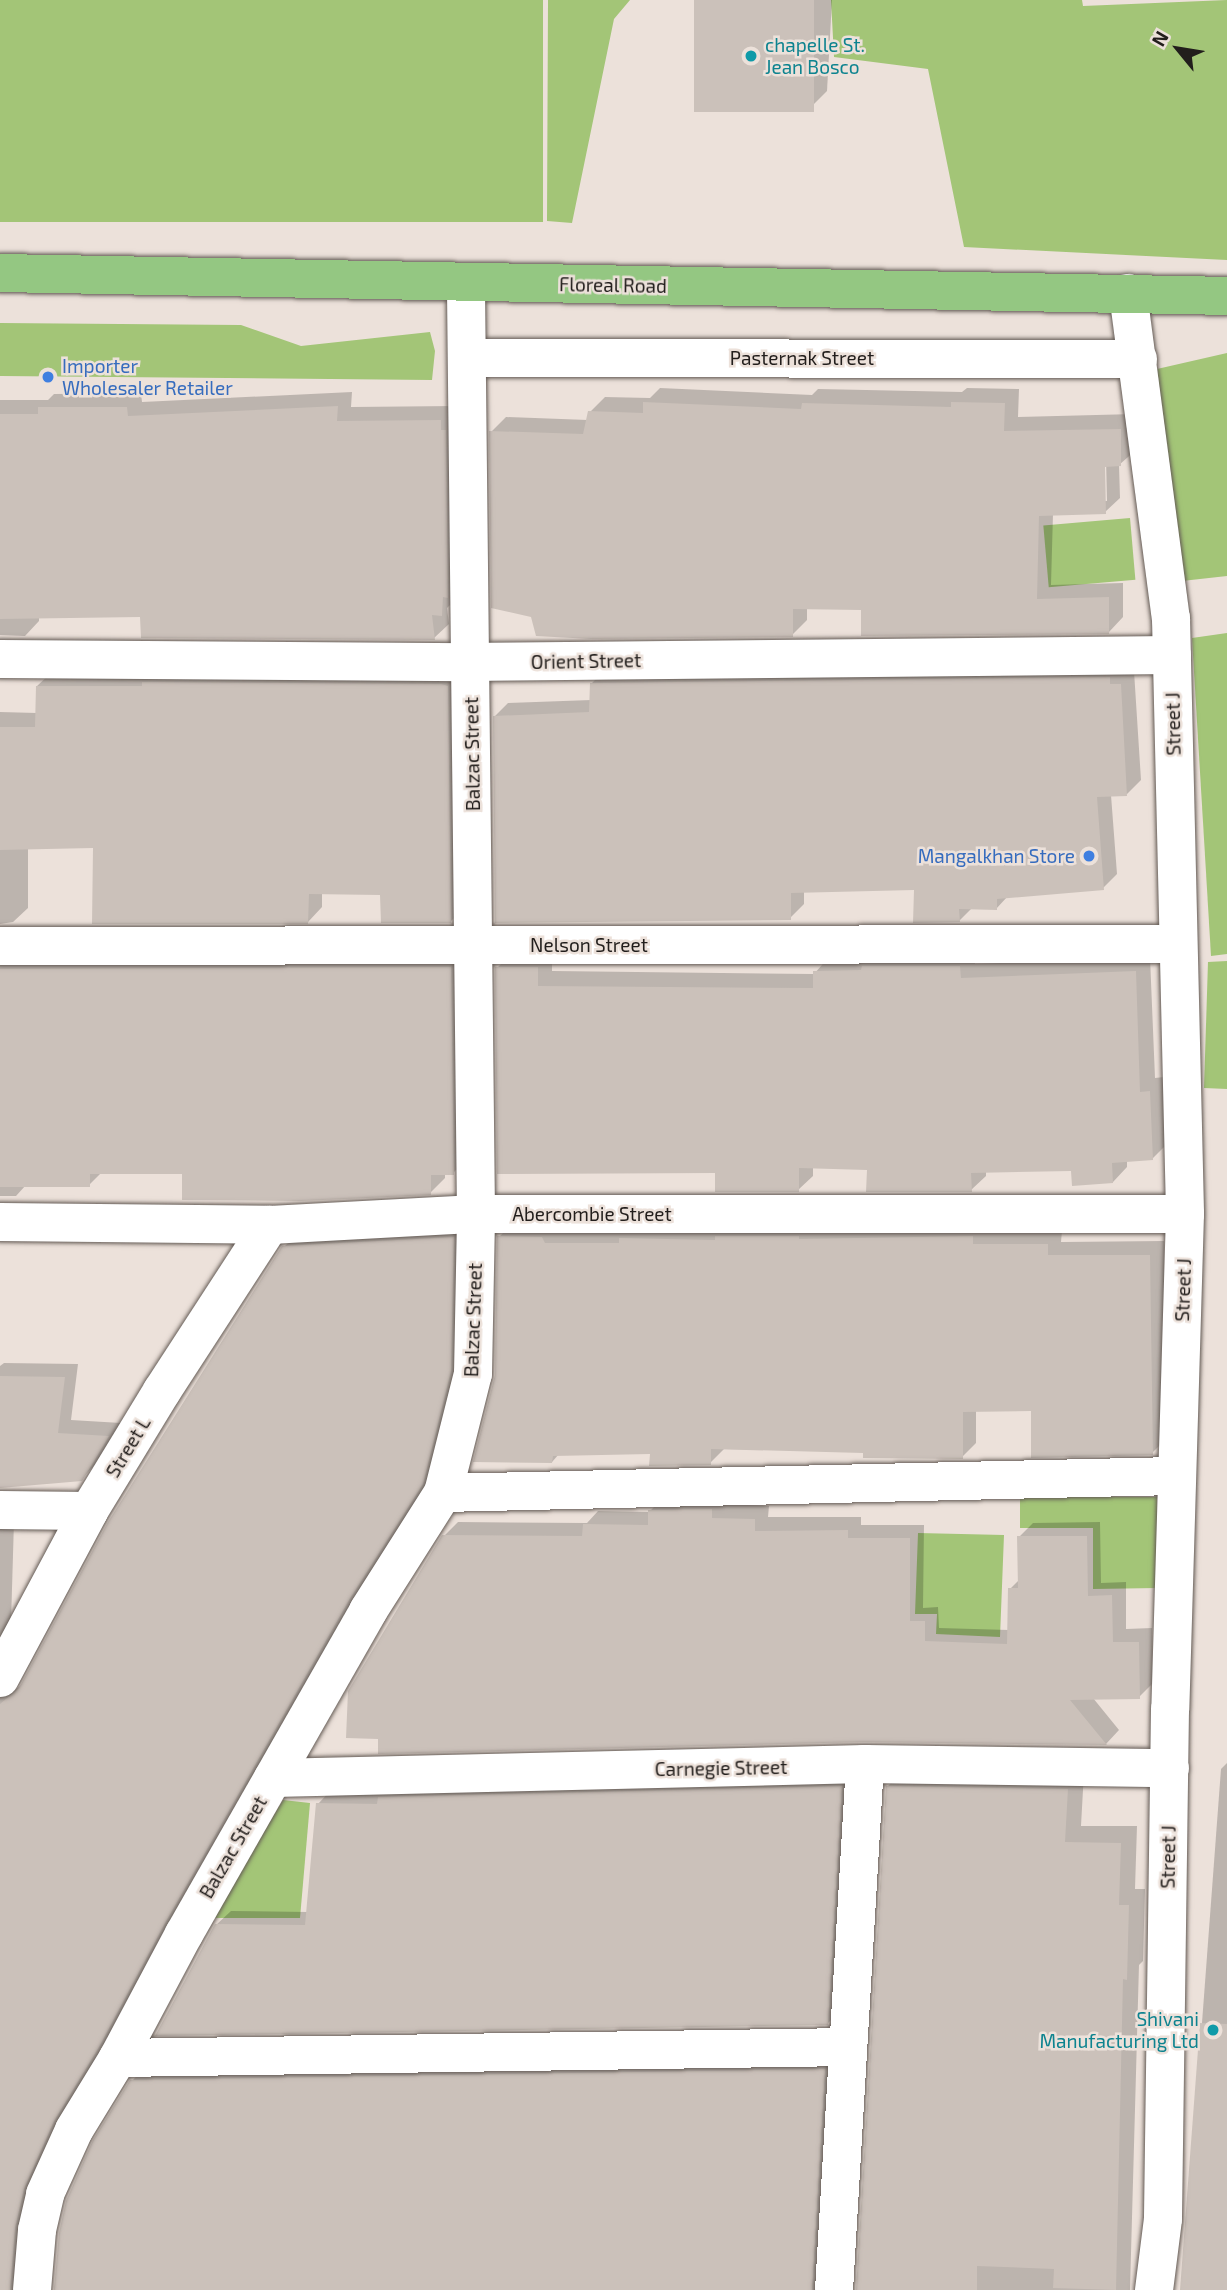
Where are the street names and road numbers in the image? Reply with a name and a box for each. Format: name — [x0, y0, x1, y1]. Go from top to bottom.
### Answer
street label: Floreal Road — [559, 273, 667, 297]
street label: Pasternak Street — [730, 347, 874, 369]
street label: Orient Street — [531, 649, 641, 673]
street label: Street J — [1161, 692, 1185, 756]
street label: Balzac Street — [460, 697, 484, 811]
street label: Nelson Street — [530, 934, 648, 956]
street label: Abercombie Street — [512, 1203, 672, 1225]
street label: Street J — [1170, 1258, 1196, 1322]
street label: Balzac Street — [460, 1262, 486, 1378]
street label: Street L — [101, 1412, 155, 1482]
street label: Carnegie Street — [654, 1755, 788, 1781]
street label: Balzac Street — [195, 1792, 271, 1902]
street label: Street J — [1156, 1825, 1180, 1889]

